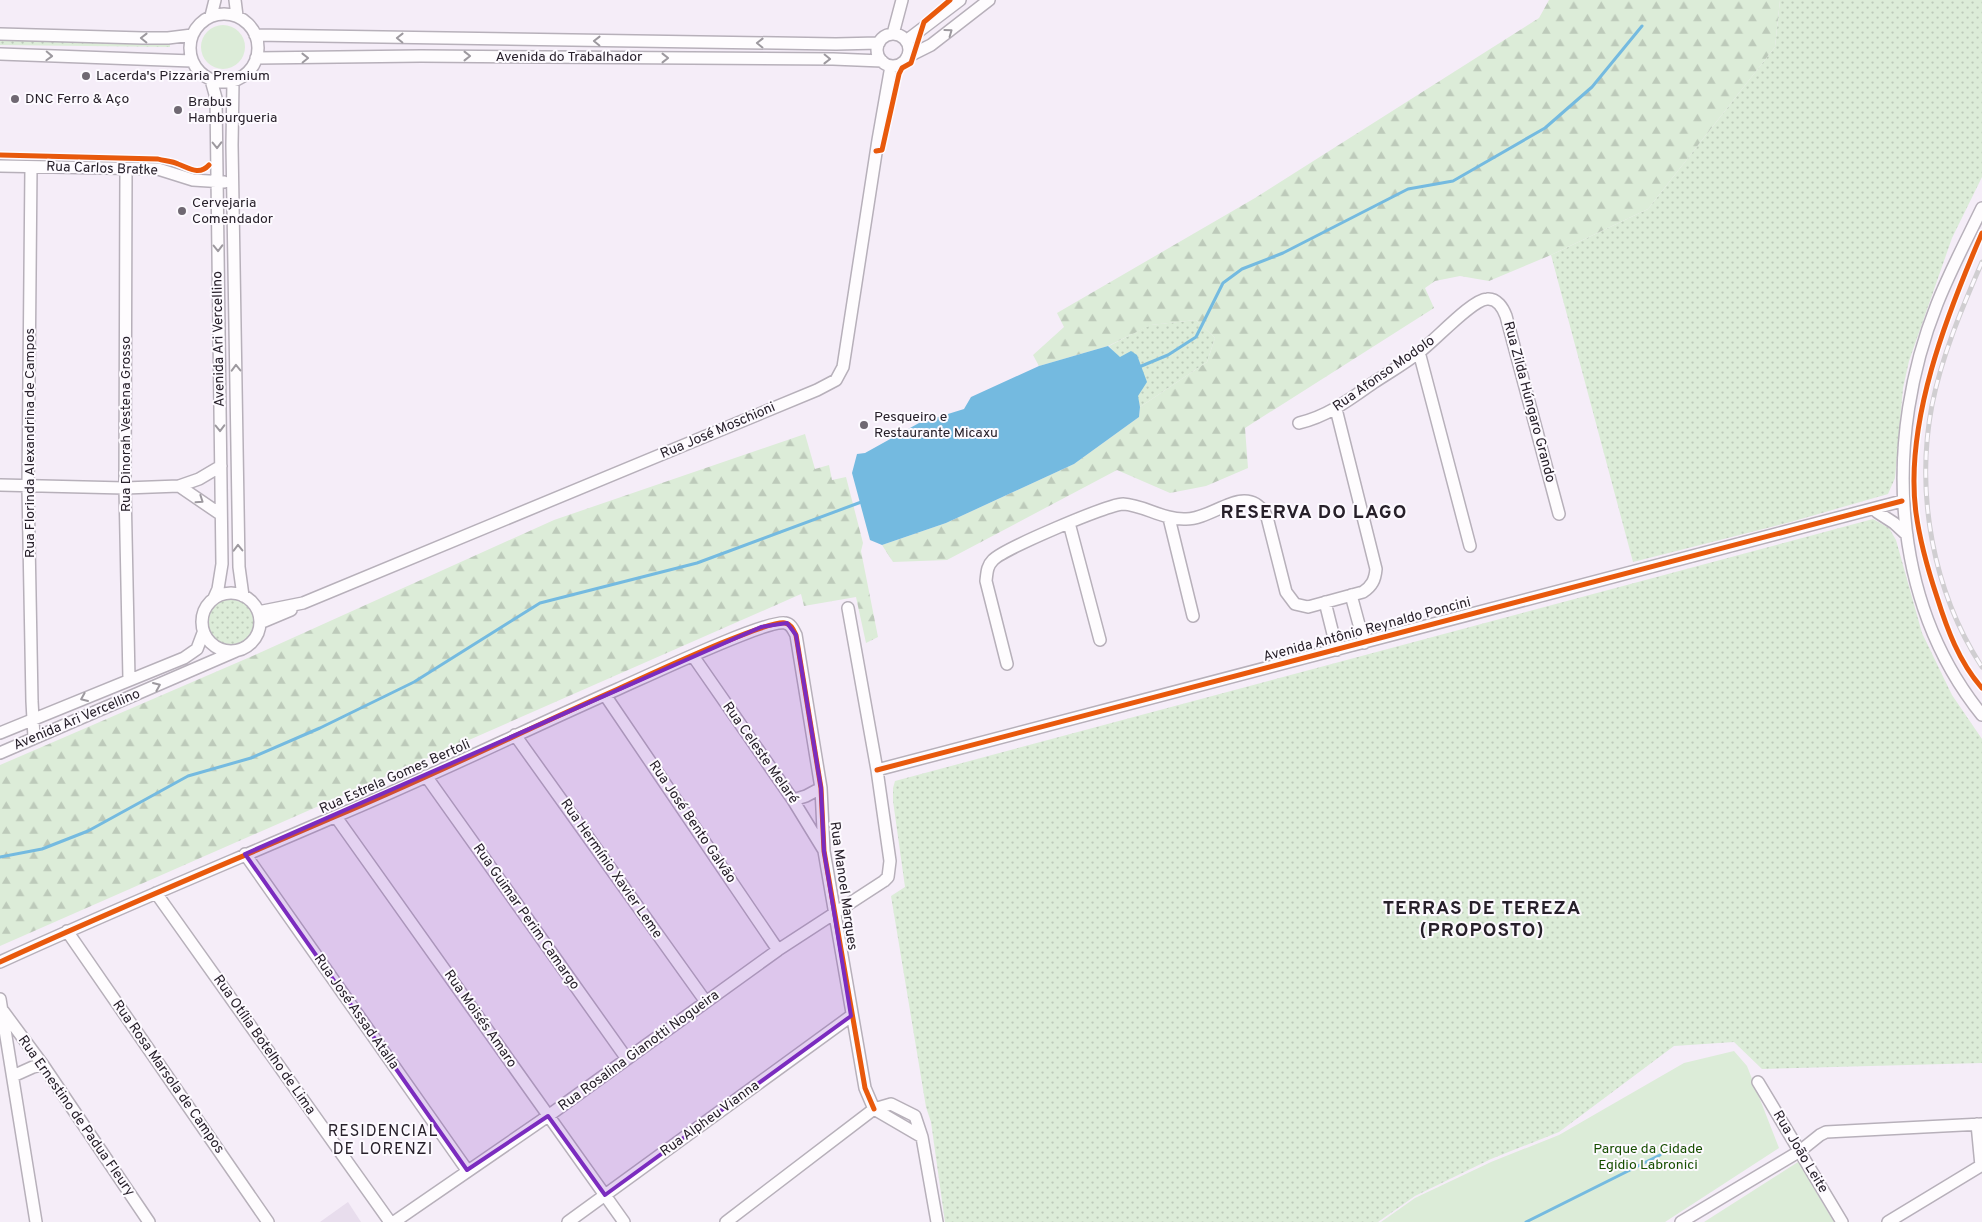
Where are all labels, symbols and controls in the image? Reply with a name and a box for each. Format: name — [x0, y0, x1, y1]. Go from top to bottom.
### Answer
one-way arrow — [943, 29, 953, 38]
one-way arrow — [140, 33, 148, 43]
one-way arrow — [396, 33, 404, 43]
one-way arrow — [593, 36, 601, 46]
one-way arrow — [756, 38, 764, 48]
street label: Avenida do Trabalhador — [495, 49, 643, 66]
one-way arrow — [45, 50, 53, 61]
one-way arrow — [464, 51, 471, 61]
one-way arrow — [301, 52, 309, 63]
one-way arrow — [661, 53, 669, 63]
one-way arrow — [824, 54, 831, 64]
place label: Lacerda's Pizzaria Premium — [96, 68, 270, 85]
marker: Lacerda's Pizzaria Premium — [80, 70, 92, 82]
place label: DNC Ferro & Aço — [25, 91, 129, 108]
marker: DNC Ferro & Aço — [9, 93, 21, 105]
place label: Brabus Hamburgueria — [188, 94, 277, 127]
marker: Brabus Hamburgueria — [172, 104, 184, 116]
one-way arrow — [212, 142, 222, 149]
street label: Rua Carlos Bratke — [46, 159, 158, 179]
place label: Cervejaria Comendador — [192, 195, 274, 228]
marker: Cervejaria Comendador — [176, 205, 188, 217]
one-way arrow — [213, 244, 223, 252]
street label: Avenida Ari Vercellino — [209, 271, 229, 407]
street label: Rua Zilda Húngaro Grando — [1499, 320, 1559, 485]
street label: Rua Florinda Alexandrina de Campos — [22, 328, 39, 558]
street label: Rua Afonso Modolo — [1330, 332, 1438, 416]
street label: Rua Dinorah Vestena Grosso — [118, 336, 135, 512]
one-way arrow — [231, 363, 241, 371]
street label: Rua José Moschioni — [658, 399, 778, 463]
place label: Pesqueiro e Restaurante Micaxu — [874, 409, 998, 442]
marker: Pesqueiro e Restaurante Micaxu — [858, 419, 870, 431]
one-way arrow — [215, 424, 225, 432]
one-way arrow — [194, 494, 204, 503]
district label: RESERVA DO LAGO — [1221, 501, 1407, 525]
one-way arrow — [233, 543, 244, 551]
street label: Avenida Antônio Reynaldo Poncini — [1261, 594, 1473, 666]
one-way arrow — [152, 681, 161, 692]
street label: Avenida Ari Vercellino — [11, 686, 143, 754]
one-way arrow — [81, 692, 89, 702]
street label: Rua Celeste Melaré — [718, 699, 802, 807]
street label: Rua Estrela Gomes Bertoli — [317, 736, 473, 818]
street label: Rua José Bento Galvão — [645, 758, 739, 887]
street label: Rua Hermínio Xavier Leme — [556, 796, 666, 942]
street label: Rua Manoel Marques — [826, 821, 860, 951]
street label: Rua Guimar Perim Camargo — [469, 841, 583, 993]
district label: TERRAS DE TEREZA (PROPOSTO) — [1383, 897, 1581, 943]
street label: Rua José Assad Atalla — [310, 951, 402, 1073]
street label: Rua Moisés Amaro — [440, 967, 520, 1071]
street label: Rua Otília Botelho de Lima — [209, 972, 319, 1118]
street label: Rua Rosalina Gianotti Nogueira — [555, 987, 723, 1115]
street label: Rua Rosa Marsola de Campos — [108, 997, 228, 1157]
street label: Rua Ernestino de Padua Fleury — [14, 1032, 138, 1200]
street label: Rua Alpheu Vianna — [657, 1077, 763, 1161]
street label: Rua João Leite — [1769, 1108, 1831, 1196]
district label: RESIDENCIAL DE LORENZI — [328, 1122, 438, 1160]
park label: Parque da Cidade Egidio Labronici — [1593, 1141, 1703, 1174]

